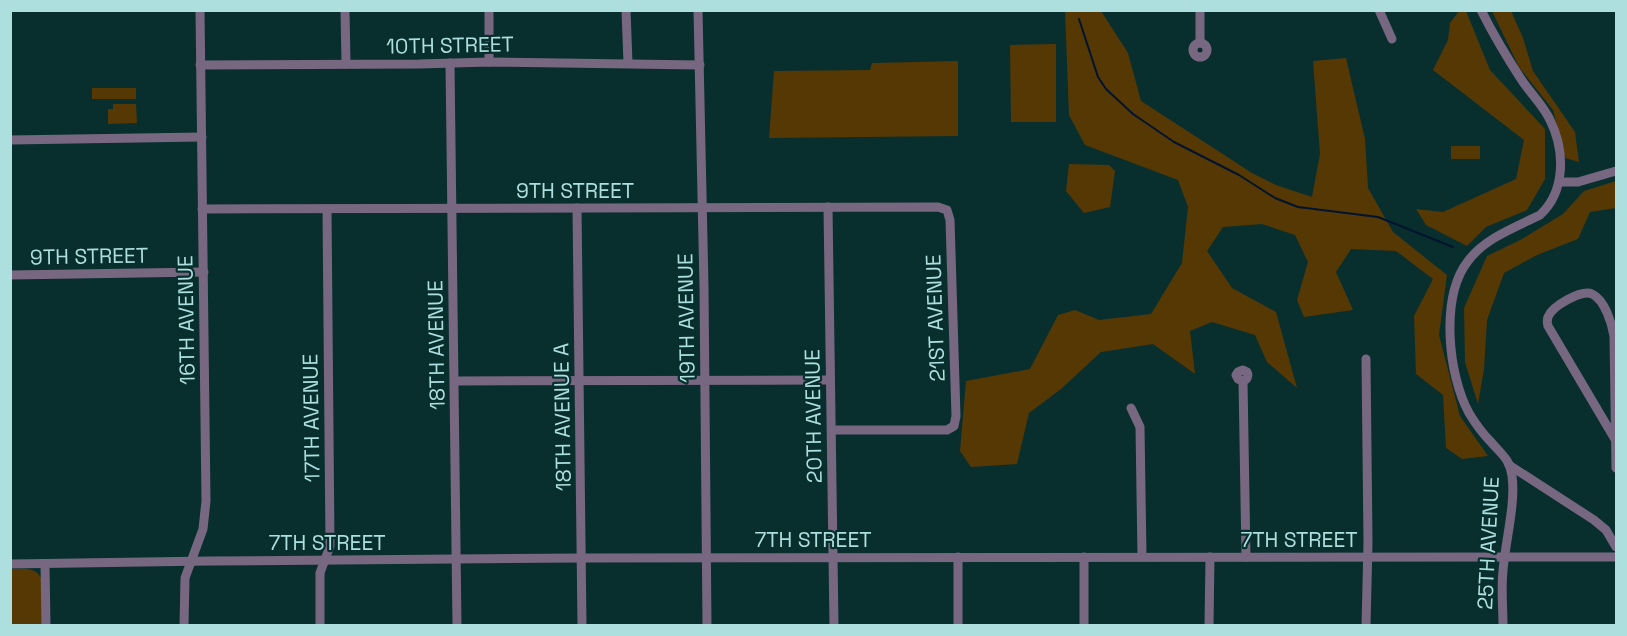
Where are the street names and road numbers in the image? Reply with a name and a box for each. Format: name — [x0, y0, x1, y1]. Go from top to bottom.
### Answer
street label: 10TH STREET — [386, 30, 514, 60]
street label: 9TH STREET — [516, 177, 634, 204]
street label: 9TH STREET — [30, 241, 148, 271]
street label: 19TH AVENUE — [671, 253, 701, 383]
street label: 21ST AVENUE — [919, 254, 951, 382]
street label: 16TH AVENUE — [171, 255, 201, 385]
street label: 18TH AVENUE — [421, 280, 451, 410]
street label: 18TH AVENUE A — [547, 343, 577, 491]
street label: 20TH AVENUE — [798, 349, 828, 483]
street label: 17TH AVENUE — [296, 353, 326, 483]
street label: 25TH AVENUE — [1471, 476, 1505, 610]
street label: 7TH STREET — [754, 526, 872, 553]
street label: 7TH STREET — [1240, 526, 1358, 553]
street label: 7TH STREET — [268, 529, 386, 556]

